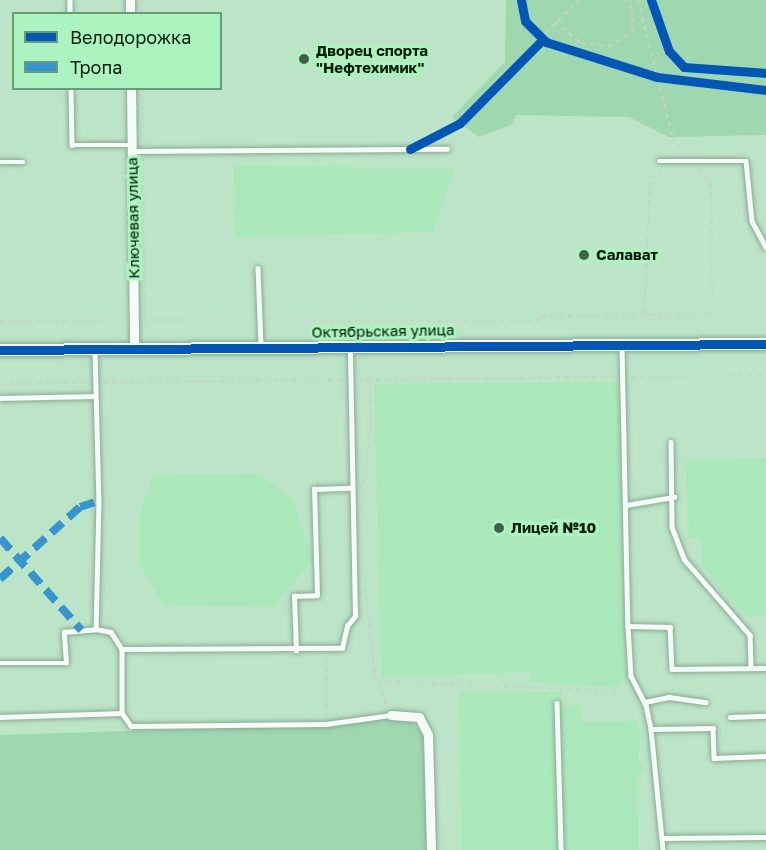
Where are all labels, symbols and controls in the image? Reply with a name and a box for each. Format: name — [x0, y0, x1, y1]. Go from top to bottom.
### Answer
legend — [12, 12, 222, 90]
text: Велодорожка — [70, 26, 191, 48]
place label: Дворец спорта "Нефтехимик" — [316, 41, 428, 76]
marker: Дворец спорта "Нефтехимик" — [297, 52, 311, 66]
text: Тропа — [70, 56, 122, 78]
street label: Ключевая улица — [123, 157, 143, 279]
place label: Салават — [596, 246, 658, 264]
marker: Салават — [577, 248, 591, 262]
street label: Октябрьская улица — [311, 321, 455, 341]
place label: Лицей №10 — [511, 519, 596, 537]
marker: Лицей №10 — [492, 521, 506, 535]

